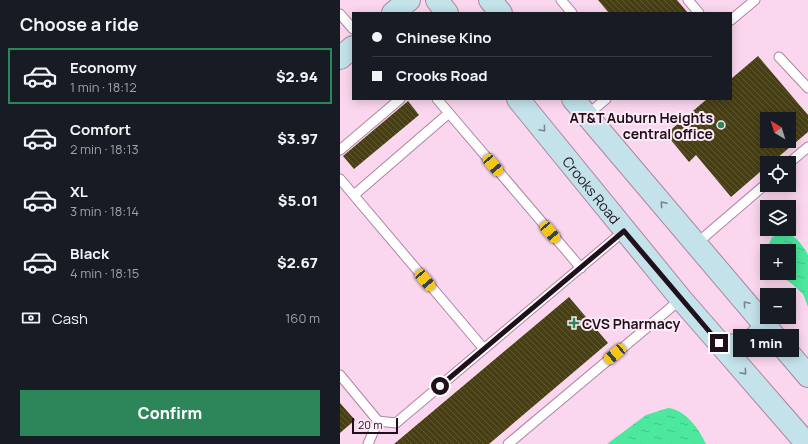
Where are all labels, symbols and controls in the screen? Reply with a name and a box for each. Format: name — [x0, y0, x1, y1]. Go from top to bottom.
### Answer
text: Choose a ride — [20, 12, 139, 36]
text: Chinese Kino — [396, 27, 492, 48]
text: Economy — [70, 57, 137, 78]
icon: car — [22, 58, 58, 94]
text: Crooks Road — [396, 65, 488, 86]
text: $2.94 — [276, 66, 318, 87]
text: 1 min · 18:12 — [70, 78, 137, 96]
place label: AT&T Auburn Heights central office — [570, 108, 713, 143]
north arrow — [760, 112, 796, 148]
map controls — [760, 112, 796, 324]
text: Comfort — [70, 119, 131, 140]
icon: car — [22, 120, 58, 156]
marker: AT&T Auburn Heights central office — [716, 120, 726, 130]
one-way arrow — [539, 124, 546, 132]
text: $3.97 — [277, 128, 318, 149]
text: 2 min · 18:13 — [70, 140, 139, 158]
car — [481, 152, 505, 178]
street label: Crooks Road — [559, 152, 625, 227]
button: locate — [760, 156, 796, 192]
text: XL — [70, 181, 88, 202]
icon: car — [22, 182, 58, 218]
text: $5.01 — [278, 190, 318, 211]
button: layers — [760, 200, 796, 236]
text: 3 min · 18:14 — [70, 202, 139, 220]
one-way arrow — [660, 202, 667, 209]
car — [538, 219, 562, 245]
text: Black — [70, 243, 109, 264]
icon: car — [22, 244, 58, 280]
button: + — [760, 244, 796, 280]
text: $2.67 — [277, 252, 318, 273]
text: 4 min · 18:15 — [70, 264, 139, 282]
car — [413, 267, 437, 293]
button: − — [760, 288, 796, 324]
one-way arrow — [744, 301, 751, 308]
icon: cash — [20, 307, 42, 329]
text: Cash — [52, 308, 88, 329]
text: 160 m — [285, 309, 320, 327]
place label: CVS Pharmacy — [582, 314, 681, 333]
marker: CVS Pharmacy — [569, 318, 579, 328]
callout: 1 min — [733, 329, 799, 357]
route end — [710, 334, 728, 352]
text: 1 min — [750, 334, 782, 352]
car — [602, 342, 628, 366]
one-way arrow — [740, 368, 747, 375]
route start — [431, 377, 449, 395]
button: Confirm — [20, 390, 320, 436]
scale bar — [352, 416, 398, 435]
text: 20 m — [358, 417, 383, 432]

